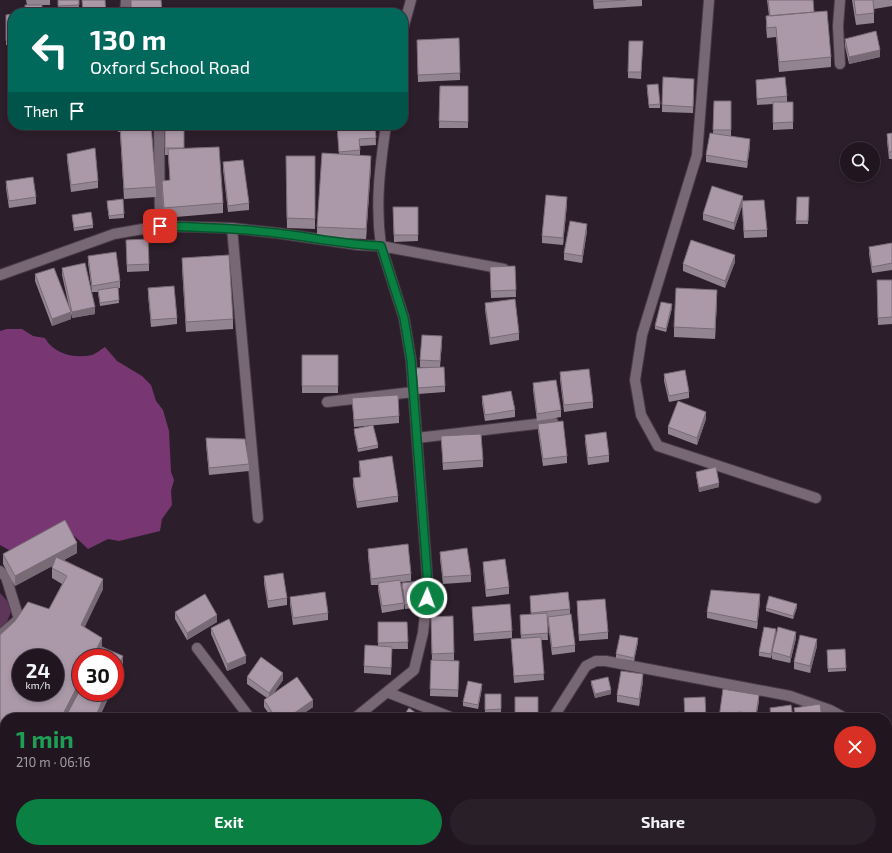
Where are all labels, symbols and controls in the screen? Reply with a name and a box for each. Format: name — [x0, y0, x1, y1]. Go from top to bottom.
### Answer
text: 130 m — [90, 22, 166, 56]
icon: left — [24, 24, 76, 76]
text: Oxford School Road — [90, 56, 250, 78]
icon: arrive — [66, 100, 88, 122]
text: Then — [24, 102, 58, 120]
map controls — [840, 142, 880, 182]
button: search — [840, 142, 880, 182]
pin — [143, 209, 177, 243]
icon: arrive — [149, 215, 171, 237]
position arrow — [406, 577, 448, 619]
speed limit sign: 30 — [72, 649, 124, 701]
text: 24 — [26, 658, 50, 682]
text: km/h — [26, 679, 50, 691]
text: 1 min — [16, 724, 74, 753]
button: close — [834, 726, 876, 768]
text: 210 m · 06:16 — [16, 754, 90, 770]
button: Exit — [16, 799, 442, 845]
button: Share — [450, 799, 876, 845]

